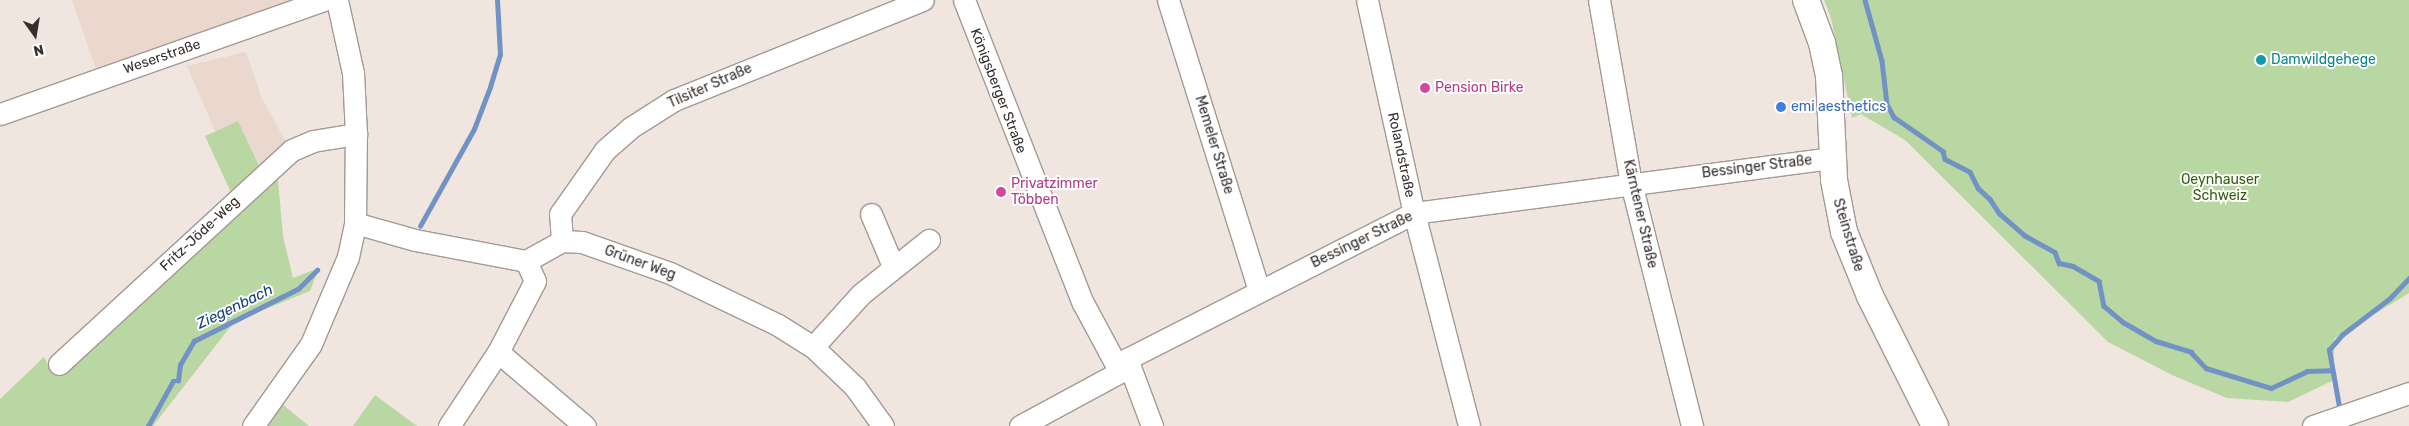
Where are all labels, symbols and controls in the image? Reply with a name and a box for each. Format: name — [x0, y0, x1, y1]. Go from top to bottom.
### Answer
north arrow — [10, 10, 60, 60]
street label: Königsberger Straße — [966, 26, 1030, 156]
street label: Weserstraße — [121, 36, 203, 78]
text: N — [32, 41, 45, 60]
place label: Damwildgehege — [2271, 52, 2376, 68]
marker: Damwildgehege — [2255, 54, 2267, 66]
street label: Tilsiter Straße — [665, 60, 755, 112]
place label: Pension Birke — [1435, 80, 1523, 96]
marker: Pension Birke — [1419, 82, 1431, 94]
street label: Memeler Straße — [1191, 94, 1237, 196]
place label: emi aesthetics — [1791, 99, 1886, 115]
marker: emi aesthetics — [1775, 101, 1787, 113]
street label: Rolandstraße — [1384, 111, 1418, 199]
street label: Bessinger Straße — [1701, 152, 1813, 182]
street label: Kärntener Straße — [1619, 158, 1661, 270]
park label: Oeynhauser Schweiz — [2181, 172, 2259, 204]
place label: Privatzimmer Többen — [1011, 176, 1098, 208]
marker: Privatzimmer Többen — [995, 186, 1007, 198]
street label: Fritz-Jöde-Weg — [157, 193, 243, 275]
street label: Steinstraße — [1829, 196, 1867, 274]
street label: Bessinger Straße — [1308, 208, 1416, 272]
street label: Grüner Weg — [602, 242, 678, 284]
water label: Ziegenbach — [194, 281, 276, 333]

